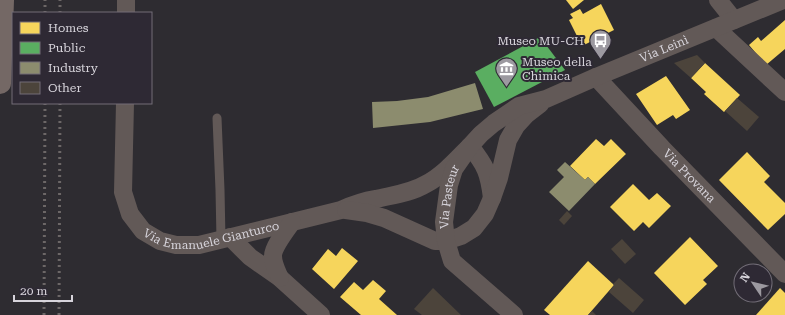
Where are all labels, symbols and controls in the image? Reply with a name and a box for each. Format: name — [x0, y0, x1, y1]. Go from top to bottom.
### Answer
legend — [12, 12, 152, 104]
text: Homes — [48, 21, 89, 35]
bus stop icon: Museo MU-CH — [587, 28, 613, 61]
street label: Via Leinì — [638, 33, 691, 65]
place label: Museo MU-CH — [497, 34, 584, 48]
text: Public — [48, 41, 86, 55]
place label: Museo della Chimica — [522, 55, 592, 83]
museum icon: Museo della Chimica — [493, 56, 519, 89]
text: Industry — [48, 61, 99, 75]
text: Other — [48, 81, 81, 95]
street label: Via Provana — [660, 146, 719, 206]
street label: Via Pasteur — [437, 162, 462, 229]
street label: Via Emanuele Gianturco — [142, 217, 282, 233]
text: Via Emanuele Gianturco — [141, 218, 281, 253]
north arrow — [733, 263, 773, 303]
text: N — [737, 270, 753, 285]
scale bar — [14, 277, 72, 303]
text: 20 m — [20, 284, 47, 298]

